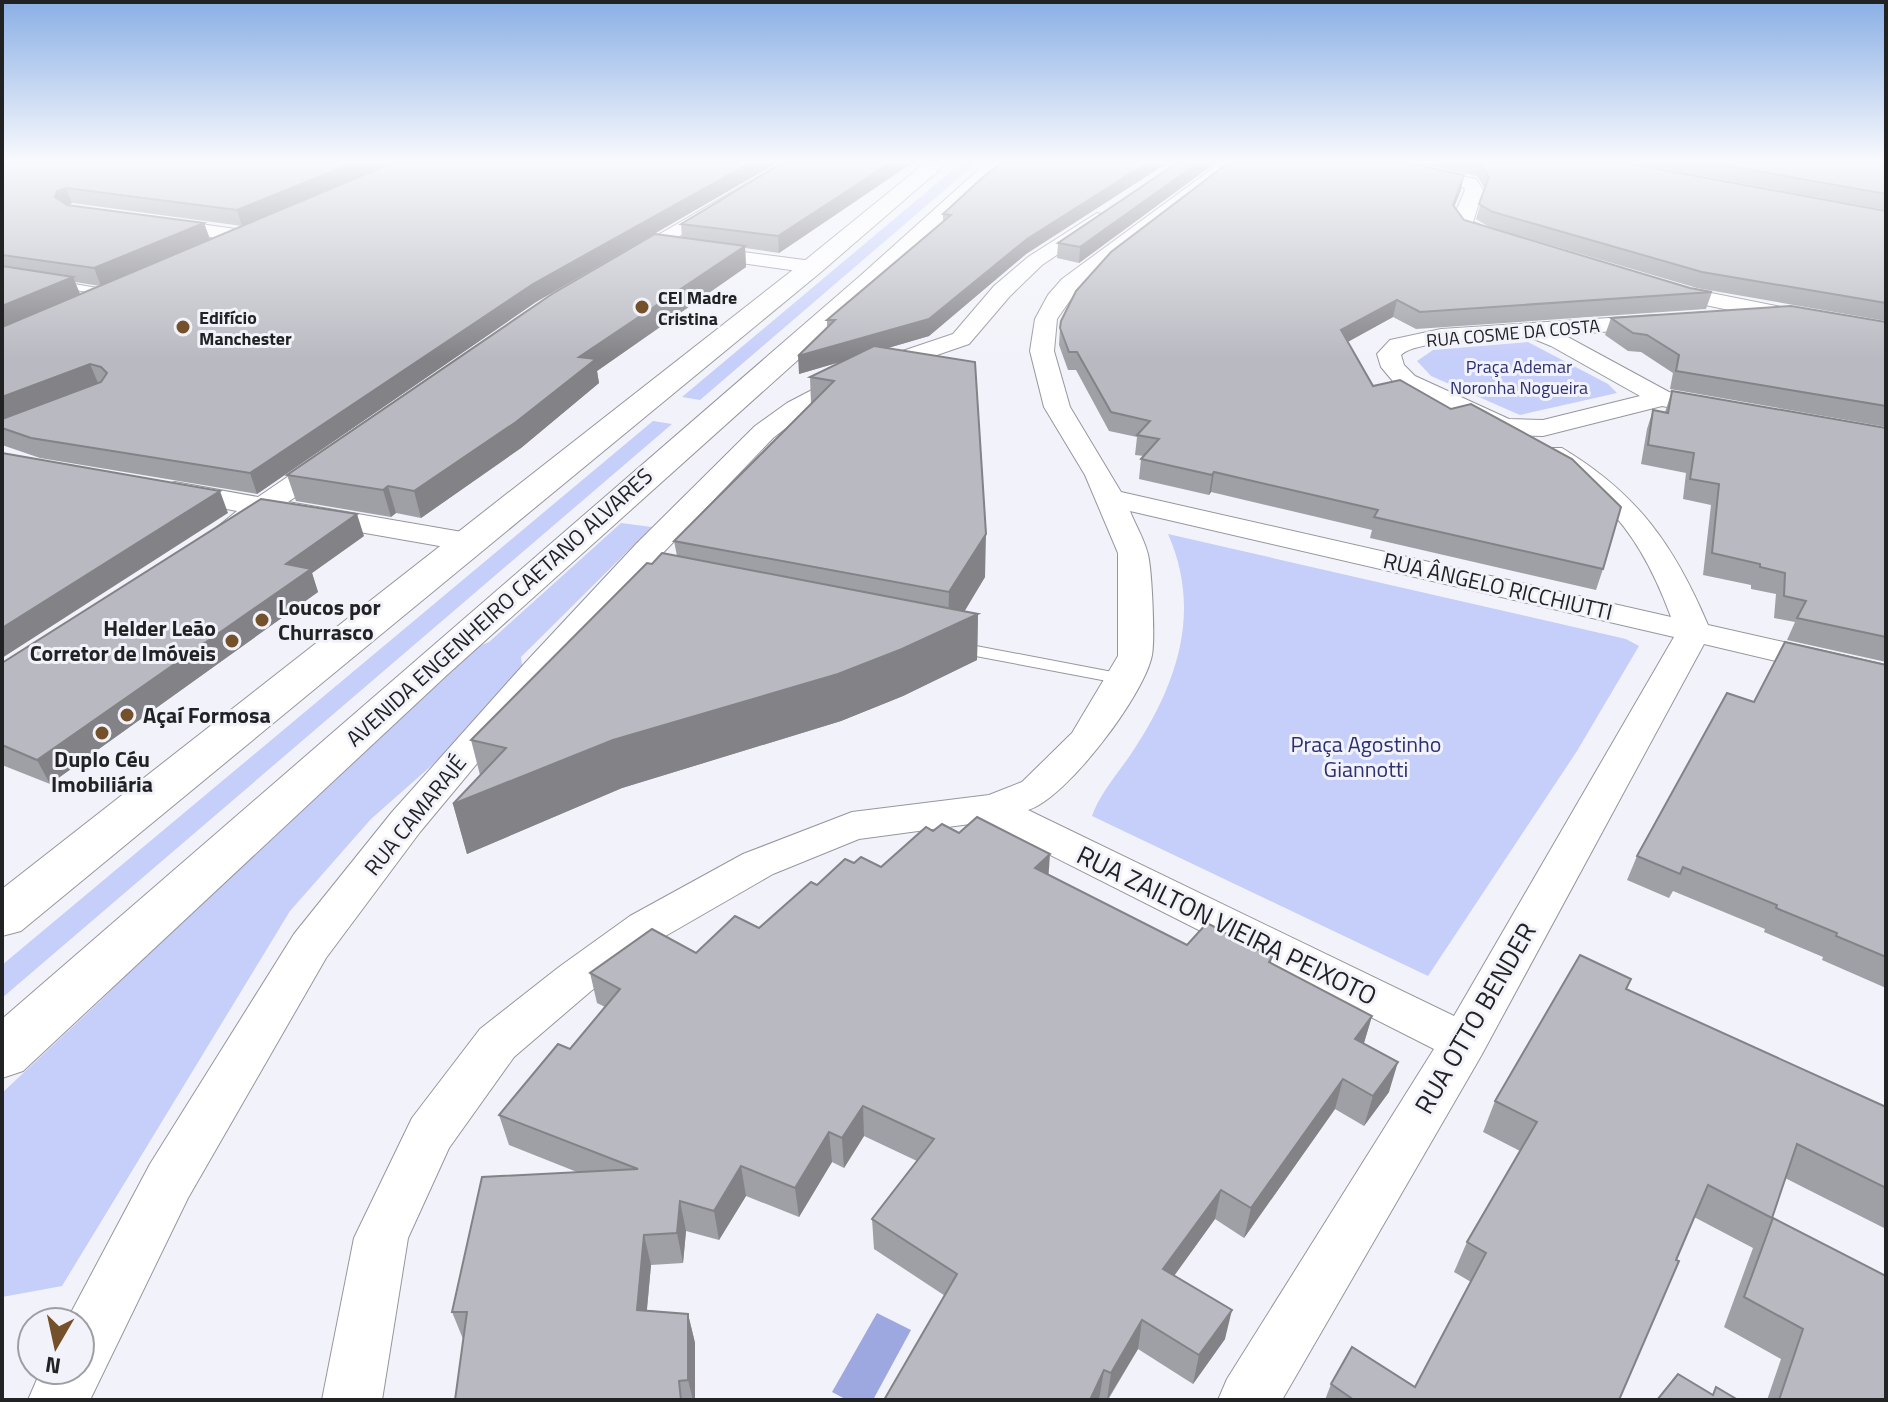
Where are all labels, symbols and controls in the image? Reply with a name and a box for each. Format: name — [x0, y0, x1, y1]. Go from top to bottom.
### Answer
place label: CEI Madre Cristina — [658, 284, 737, 332]
marker: CEI Madre Cristina — [633, 298, 651, 316]
place label: Edifício Manchester — [199, 304, 292, 352]
street label: RUA COSME DA COSTA — [1425, 312, 1601, 354]
marker: Edifício Manchester — [174, 318, 192, 336]
park label: Praça Ademar Noronha Nogueira — [1450, 353, 1588, 401]
street label: AVENIDA ENGENHEIRO CAETANO ALVARES — [338, 460, 660, 754]
street label: RUA ÂNGELO RICCHIUTTI — [1380, 543, 1616, 629]
place label: Loucos por Churrasco — [278, 590, 381, 649]
place label: Helder Leão Corretor de Imóveis — [30, 611, 216, 670]
marker: Loucos por Churrasco — [253, 611, 271, 629]
marker: Helder Leão Corretor de Imóveis — [223, 632, 241, 650]
place label: Açaí Formosa — [143, 698, 271, 732]
marker: Açaí Formosa — [118, 706, 136, 724]
marker: Duplo Céu Imobiliária — [93, 724, 111, 742]
park label: Praça Agostinho Giannotti — [1291, 727, 1442, 786]
place label: Duplo Céu Imobiliária — [51, 742, 153, 801]
street label: RUA CAMARAJÉ — [355, 747, 475, 883]
street label: RUA ZAILTON VIEIRA PEIXOTO — [1070, 835, 1384, 1015]
street label: RUA OTTO BENDER — [1404, 915, 1546, 1121]
north arrow — [16, 1306, 96, 1386]
text: N — [43, 1348, 63, 1384]

